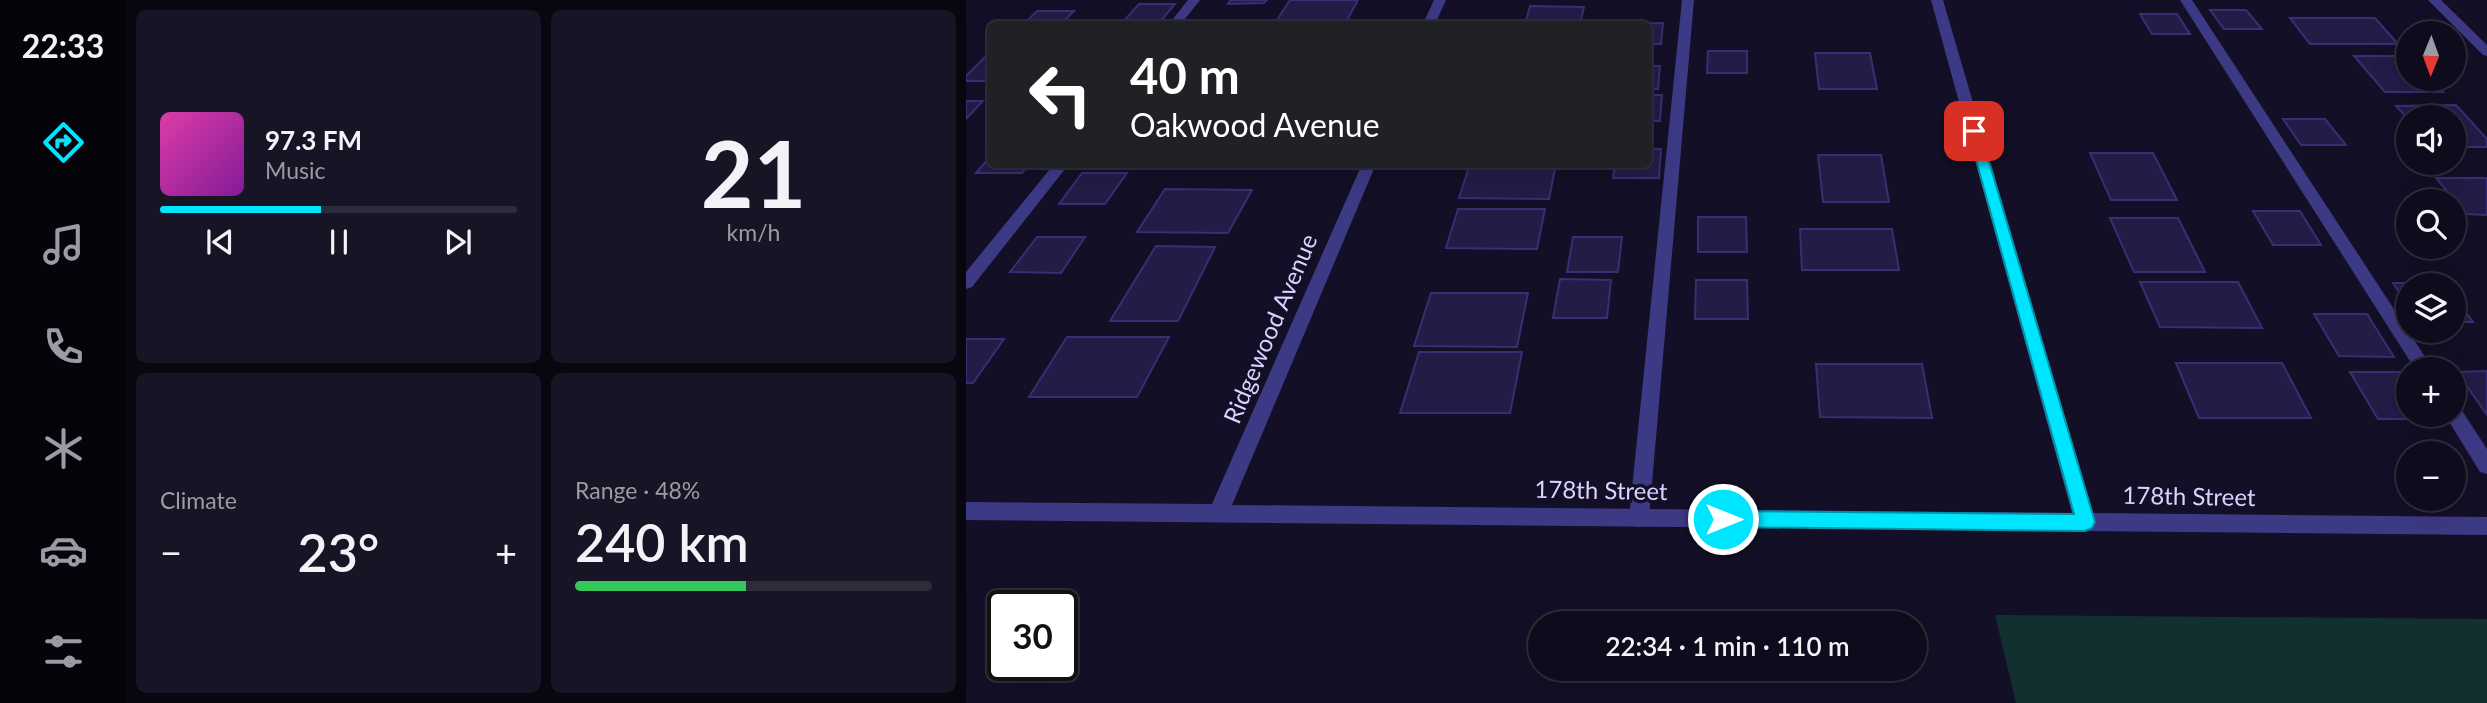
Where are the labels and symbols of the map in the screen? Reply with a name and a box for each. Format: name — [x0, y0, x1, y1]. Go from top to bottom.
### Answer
north arrow — [2396, 21, 2466, 91]
pin — [1944, 101, 2004, 161]
street label: Ridgewood Avenue — [1217, 229, 1323, 428]
street label: 178th Street — [1534, 474, 1668, 505]
street label: 178th Street — [2122, 480, 2256, 511]
position arrow — [1686, 482, 1760, 556]
speed limit sign: 30 — [987, 590, 1078, 681]

